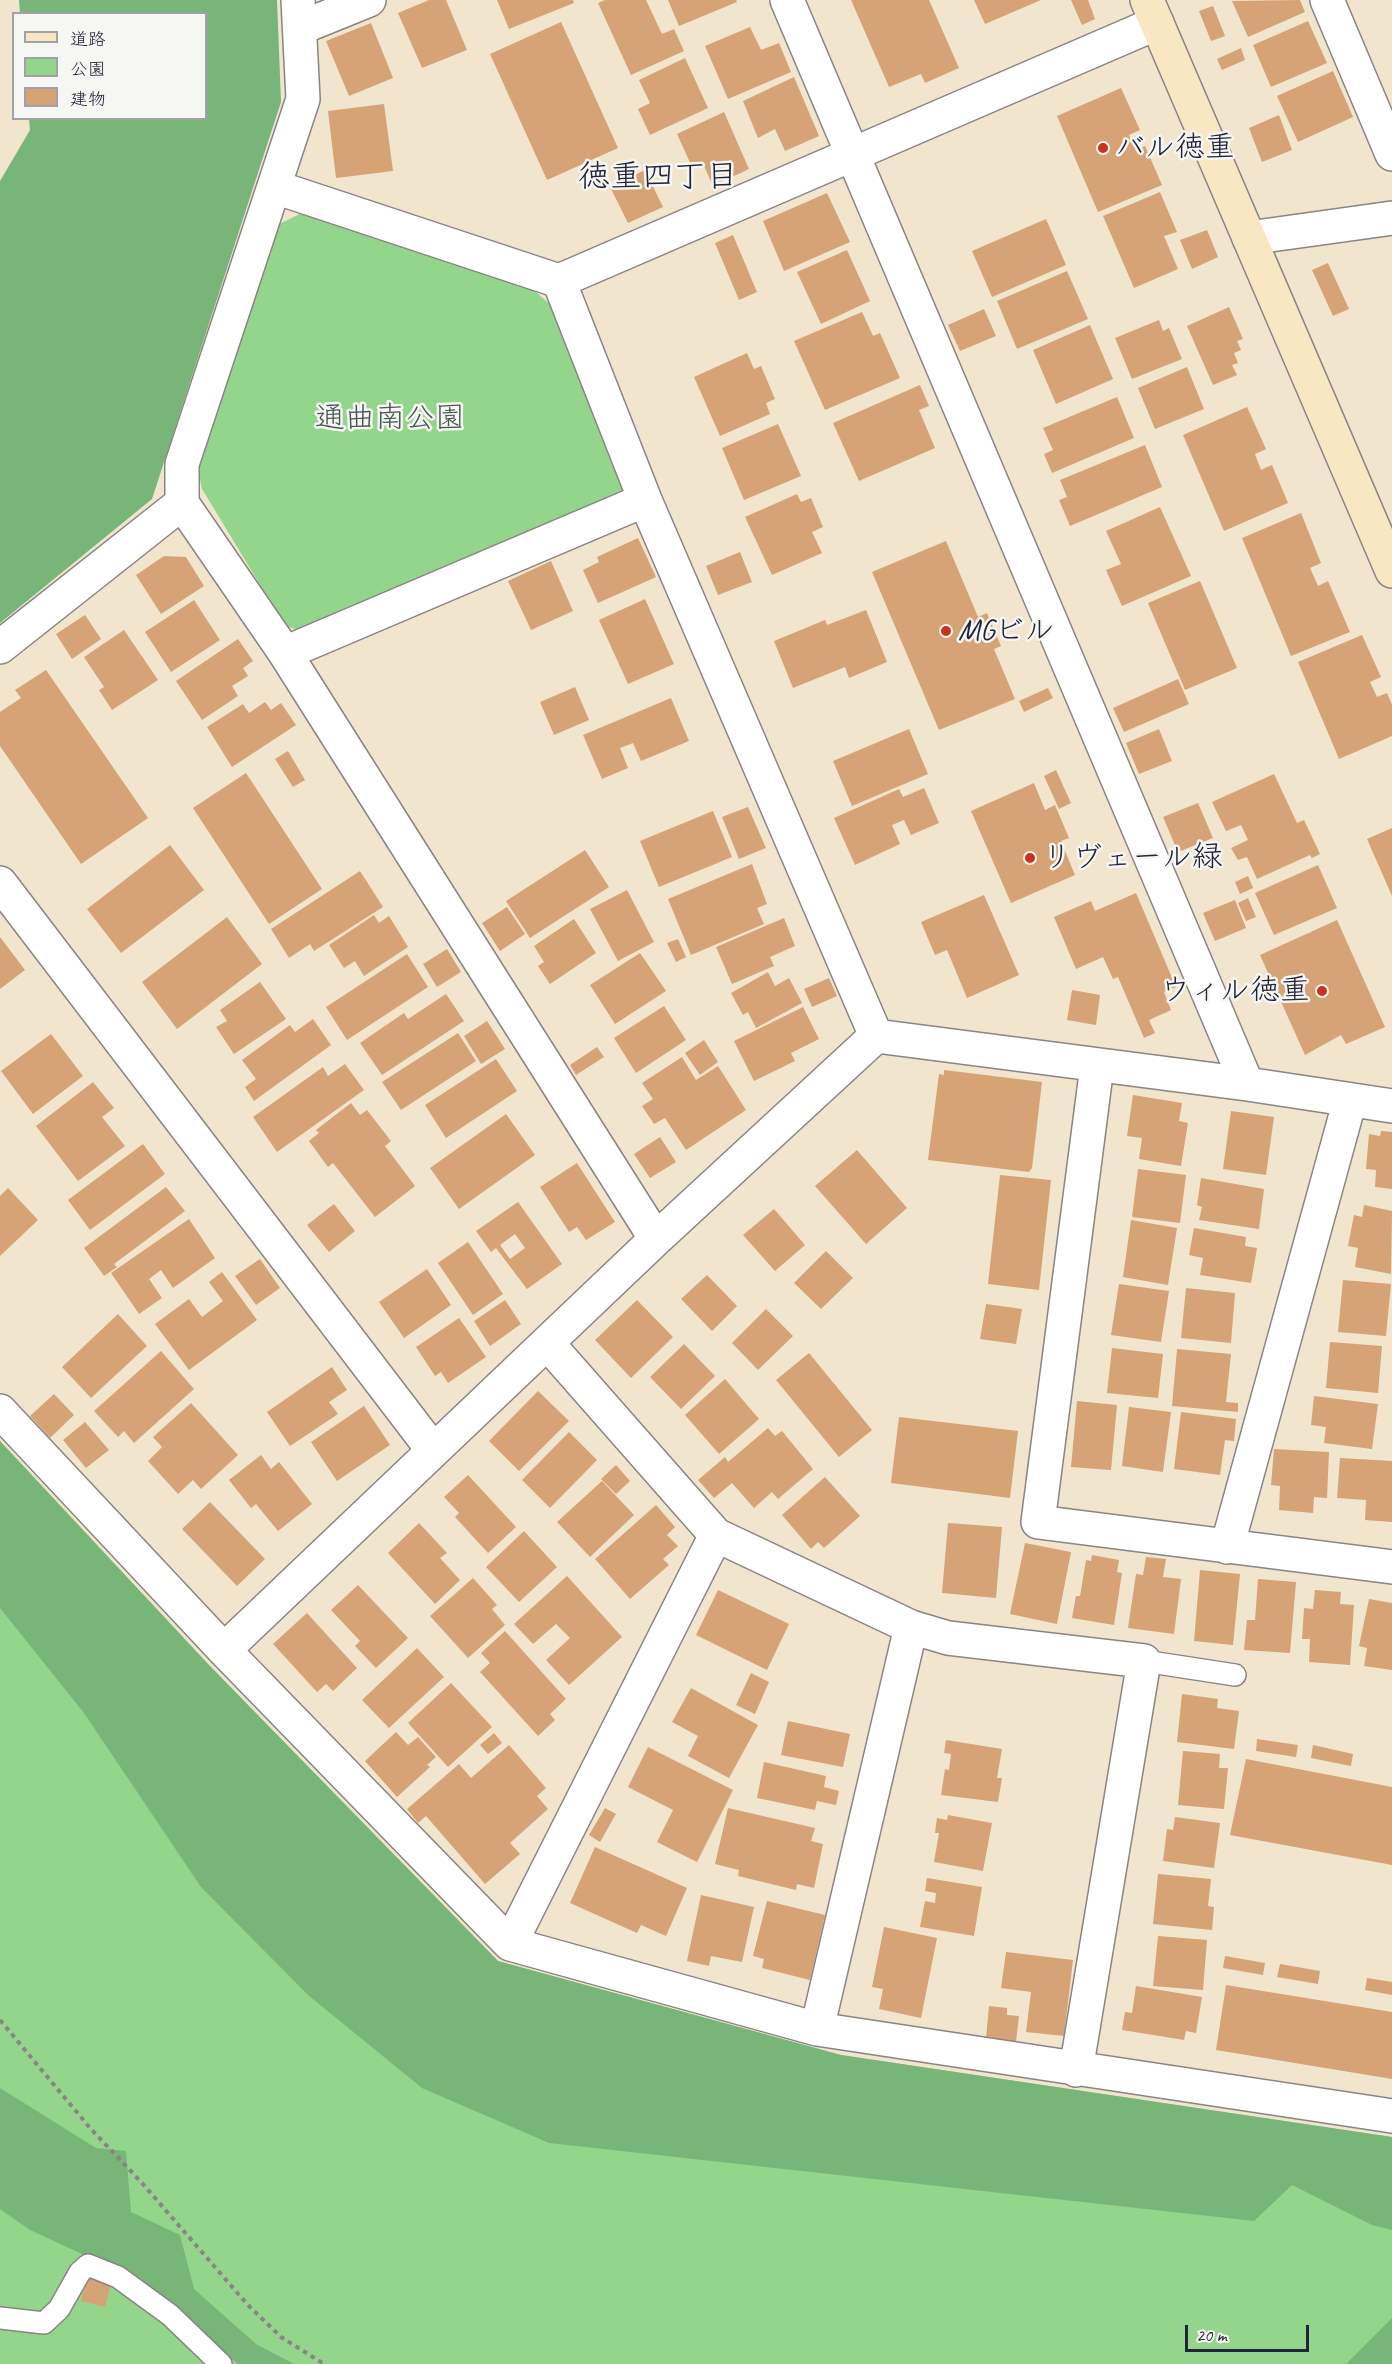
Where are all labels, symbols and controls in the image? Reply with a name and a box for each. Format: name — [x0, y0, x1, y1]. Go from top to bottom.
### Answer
legend — [12, 12, 207, 120]
text: 道路 — [70, 28, 106, 50]
text: 公園 — [70, 58, 106, 80]
text: 建物 — [70, 88, 106, 110]
place label: バル徳重 — [1115, 130, 1235, 166]
marker: バル徳重 — [1096, 141, 1110, 155]
district label: 徳重四丁目 — [578, 159, 738, 197]
park label: 通曲南公園 — [315, 401, 465, 437]
place label: MGビル — [958, 613, 1055, 649]
marker: MGビル — [939, 624, 953, 638]
place label: リヴェール緑 — [1042, 840, 1222, 876]
marker: リヴェール緑 — [1023, 851, 1037, 865]
place label: ウィル徳重 — [1160, 973, 1310, 1009]
marker: ウィル徳重 — [1315, 984, 1329, 998]
scale bar — [1188, 2313, 1312, 2351]
text: 20 m — [1196, 2324, 1227, 2346]

